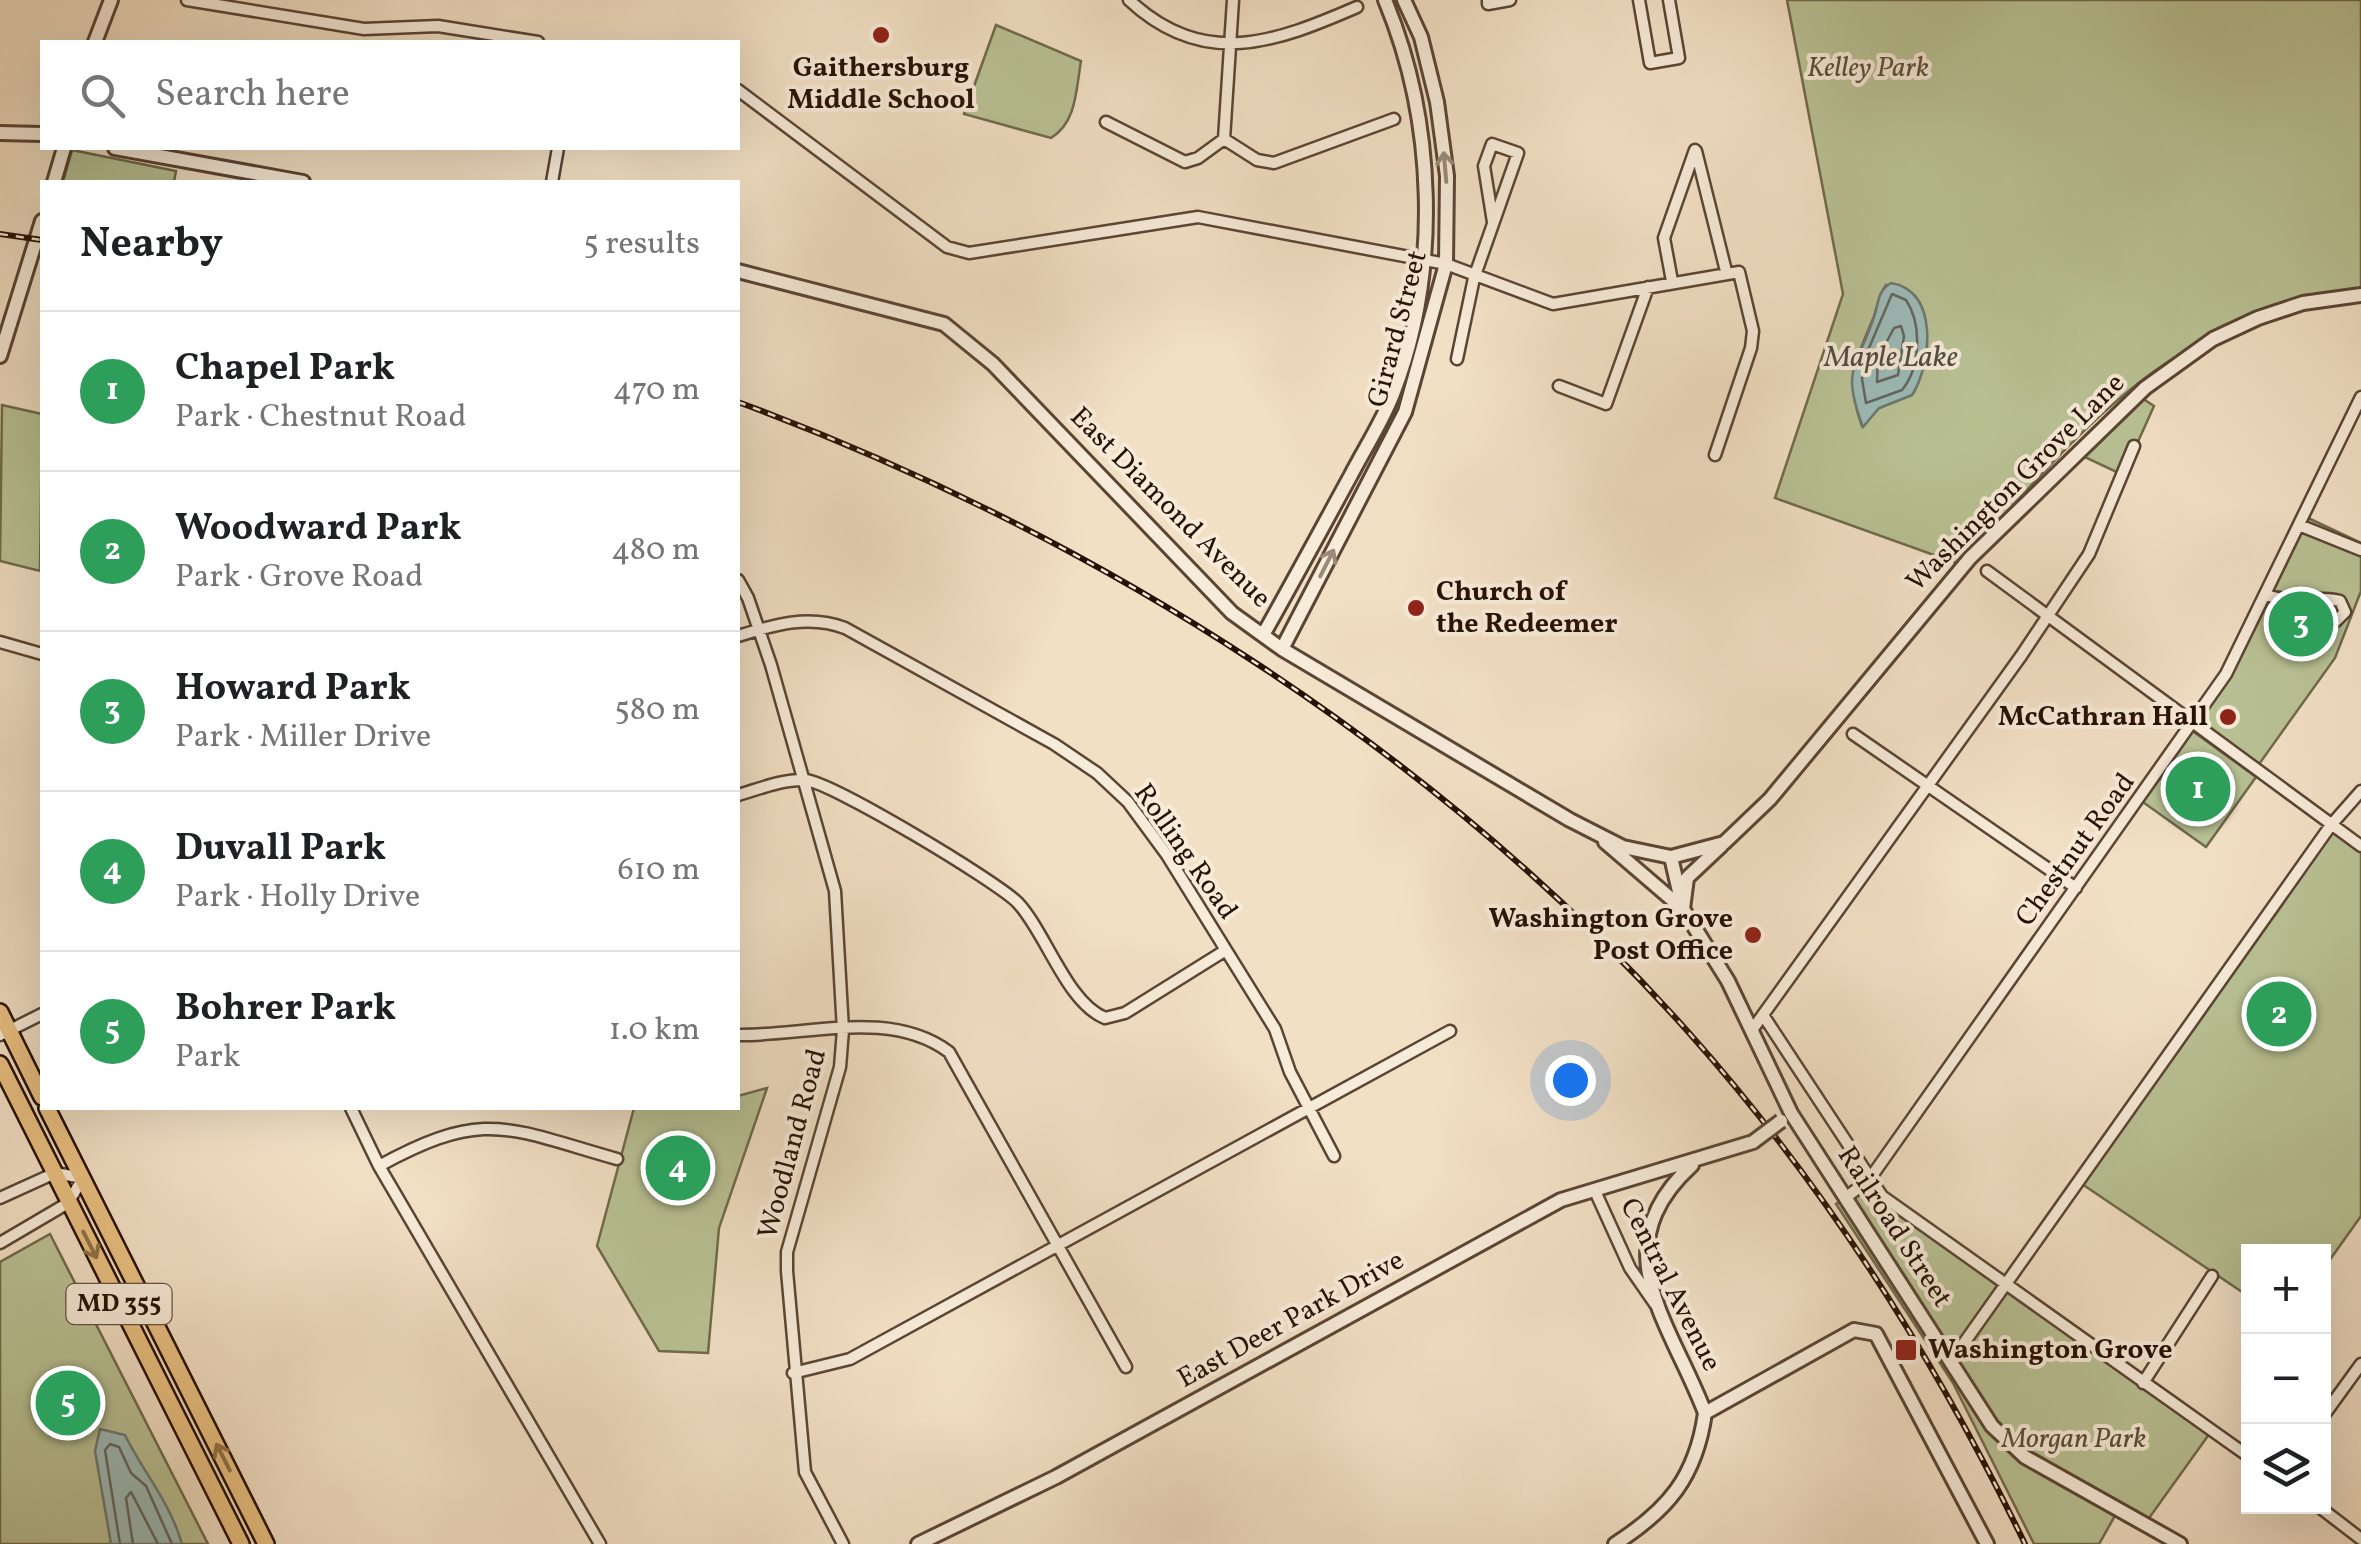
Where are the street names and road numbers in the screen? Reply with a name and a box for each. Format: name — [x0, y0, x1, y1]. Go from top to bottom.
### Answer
street label: Girard Street — [1358, 246, 1438, 412]
street label: Washington Grove Lane — [1898, 365, 2134, 601]
street label: East Diamond Avenue — [1061, 399, 1279, 617]
street label: Chestnut Road — [2007, 765, 2145, 935]
street label: Rolling Road — [1124, 776, 1246, 928]
street label: Woodland Road — [749, 1045, 837, 1243]
street label: Railroad Street — [1827, 1139, 1961, 1315]
street label: Central Avenue — [1610, 1192, 1730, 1378]
street label: East Deer Park Drive — [1171, 1241, 1411, 1399]
road number: MD 355 — [66, 1284, 172, 1324]

